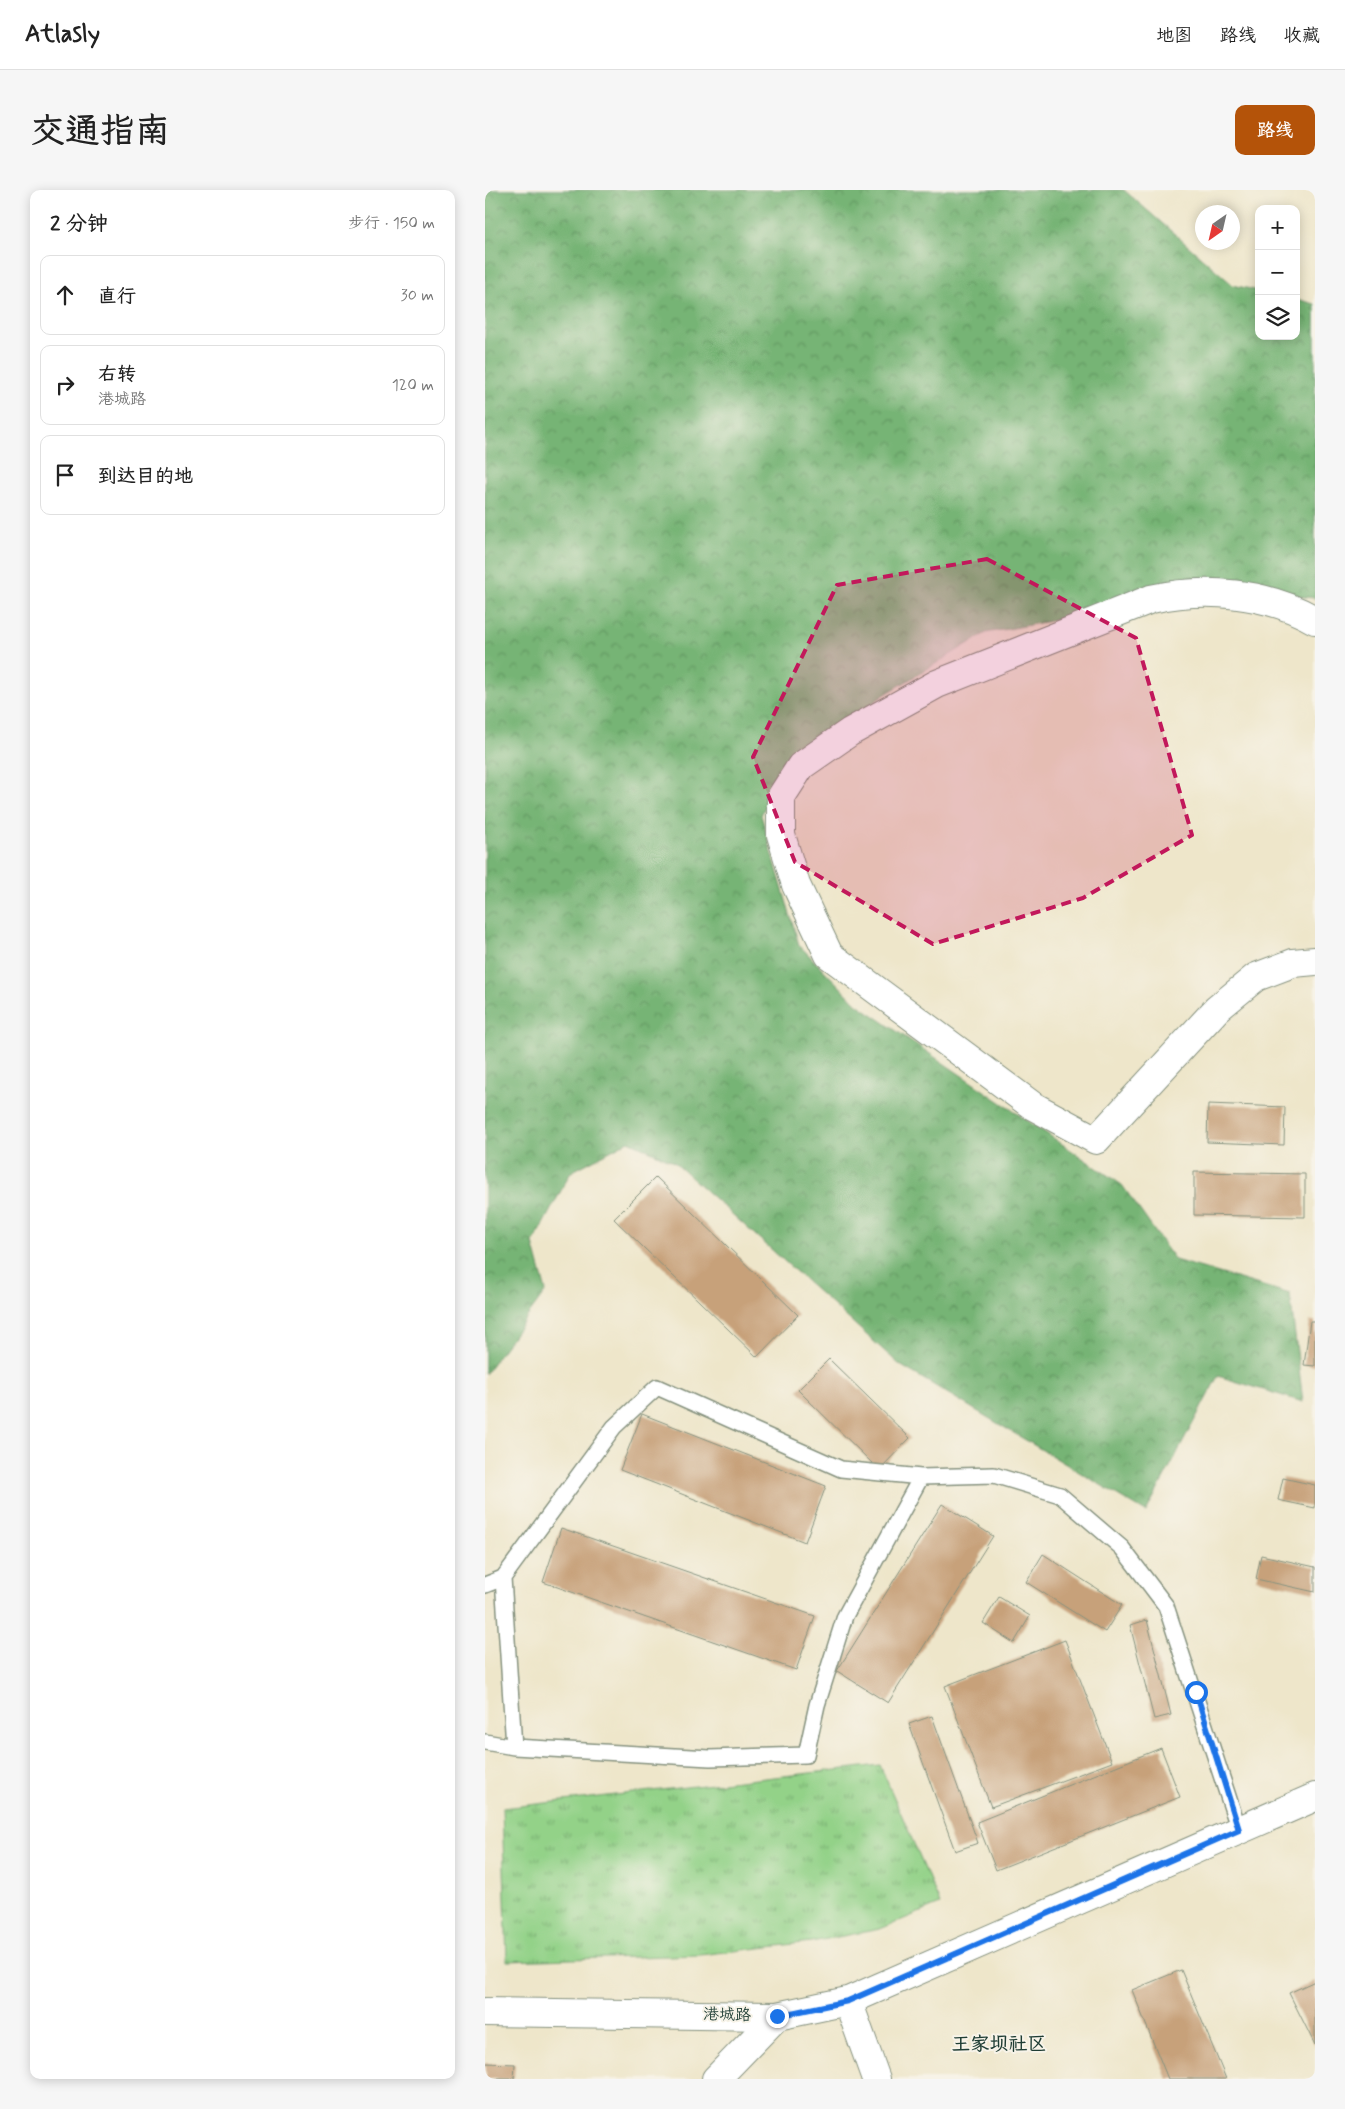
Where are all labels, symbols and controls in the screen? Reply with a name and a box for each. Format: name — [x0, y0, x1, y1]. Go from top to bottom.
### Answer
text: Atlasly — [25, 19, 100, 50]
text: 地图 — [1156, 24, 1192, 48]
text: 路线 — [1220, 24, 1256, 48]
text: 收藏 — [1284, 24, 1320, 48]
button: 路线 — [1235, 105, 1315, 155]
text: 交通指南 — [30, 109, 170, 155]
north arrow — [1195, 205, 1240, 250]
map controls — [1255, 205, 1300, 340]
button: + — [1255, 205, 1300, 250]
text: 2 分钟 — [50, 210, 108, 238]
text: 步行 · 150 m — [348, 213, 435, 234]
button: − — [1255, 250, 1300, 295]
icon: ahead — [51, 281, 79, 309]
text: 直行 — [98, 284, 136, 309]
text: 30 m — [401, 285, 434, 306]
button: layers — [1255, 295, 1300, 340]
text: 右转 — [98, 362, 136, 387]
icon: right — [51, 371, 79, 399]
text: 120 m — [392, 375, 434, 396]
text: 港城路 — [98, 389, 146, 410]
icon: arrive — [51, 461, 79, 489]
text: 到达目的地 — [98, 464, 193, 489]
route start — [1185, 1681, 1208, 1704]
street label: 港城路 — [703, 2004, 751, 2026]
route end — [766, 2005, 789, 2028]
district label: 王家坝社区 — [951, 2032, 1047, 2057]

